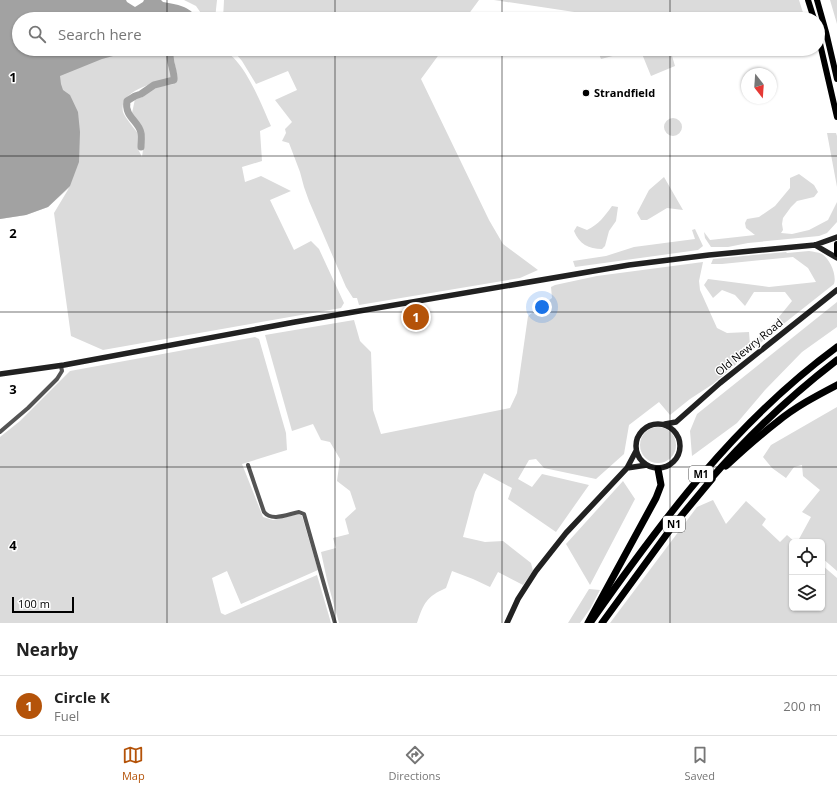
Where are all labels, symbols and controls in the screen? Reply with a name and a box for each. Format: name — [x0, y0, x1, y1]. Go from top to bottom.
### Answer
search box — [12, 12, 825, 56]
icon: search — [26, 23, 48, 45]
text: Search here — [58, 24, 142, 44]
text: 1 — [9, 68, 17, 86]
north arrow — [741, 68, 777, 104]
place label: Strandfield — [594, 85, 655, 100]
marker: Strandfield — [581, 88, 591, 98]
text: 2 — [9, 224, 17, 242]
your location — [532, 297, 552, 317]
pin: 1 — [403, 302, 429, 332]
street label: Old Newry Road — [712, 315, 786, 379]
text: 3 — [9, 380, 17, 398]
road number: M1 — [689, 466, 713, 482]
road number: N1 — [663, 516, 685, 532]
text: 4 — [9, 536, 17, 554]
map controls — [789, 539, 825, 611]
button: locate — [789, 539, 825, 575]
button: layers — [789, 575, 825, 611]
scale bar — [12, 595, 74, 614]
text: 100 m — [18, 596, 50, 611]
text: Nearby — [16, 638, 78, 661]
text: Circle K — [54, 687, 110, 707]
text: 1 — [25, 697, 33, 715]
text: 200 m — [783, 697, 821, 715]
text: Fuel — [54, 707, 79, 725]
tab: Map — [122, 744, 145, 783]
tab: Directions — [389, 744, 441, 783]
tab: Saved — [684, 744, 715, 783]

